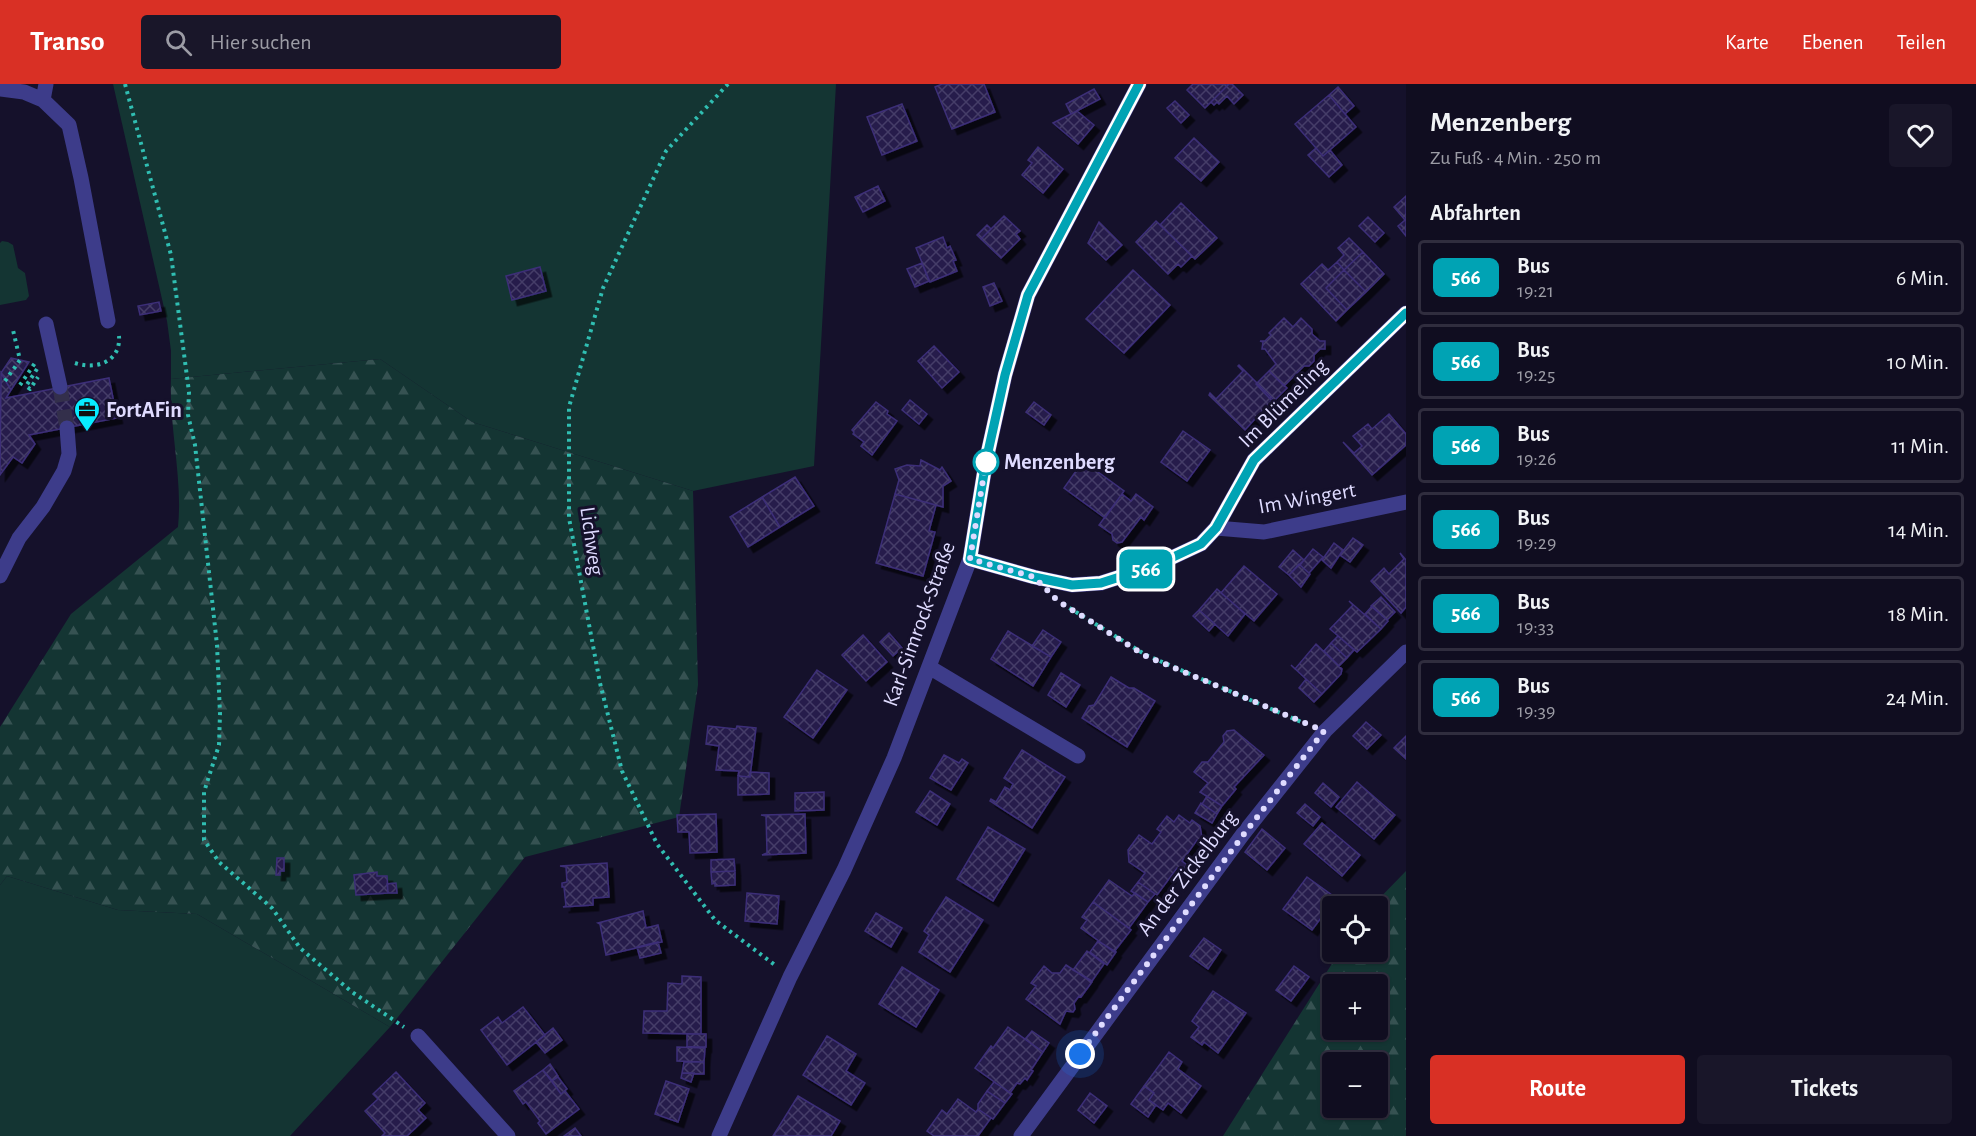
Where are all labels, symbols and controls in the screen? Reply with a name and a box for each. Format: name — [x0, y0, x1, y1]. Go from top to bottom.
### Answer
search box — [141, 15, 561, 69]
icon: search — [162, 26, 195, 59]
text: Transo — [30, 28, 105, 56]
text: Hier suchen — [210, 31, 312, 53]
text: Karte — [1725, 32, 1769, 53]
text: Ebenen — [1802, 32, 1864, 53]
text: Teilen — [1897, 32, 1946, 53]
button: heart — [1889, 104, 1952, 167]
text: Menzenberg — [1430, 109, 1571, 137]
text: Zu Fuß · 4 Min. · 250 m — [1430, 148, 1601, 168]
text: Abfahrten — [1430, 202, 1521, 224]
text: Bus — [1517, 255, 1550, 277]
text: 566 — [1451, 267, 1481, 288]
text: 6 Min. — [1896, 267, 1949, 289]
text: 19:21 — [1517, 281, 1554, 301]
text: Bus — [1517, 339, 1550, 361]
text: 566 — [1451, 351, 1481, 372]
text: 10 Min. — [1887, 351, 1949, 373]
street label: Im Blümeling — [1234, 354, 1332, 452]
text: 19:25 — [1517, 365, 1555, 385]
office icon: FortAFin — [72, 395, 102, 433]
place label: FortAFin — [106, 399, 182, 421]
text: Bus — [1517, 423, 1550, 445]
text: 566 — [1451, 435, 1481, 456]
text: 11 Min. — [1891, 435, 1949, 457]
marker: Menzenberg — [973, 449, 999, 475]
text: 19:26 — [1517, 449, 1556, 469]
place label: Menzenberg — [1004, 451, 1116, 473]
street label: Im Wingert — [1257, 479, 1357, 517]
street label: Lichweg — [576, 505, 608, 577]
text: Bus — [1517, 507, 1550, 529]
text: 566 — [1451, 519, 1481, 540]
text: 14 Min. — [1888, 519, 1949, 541]
text: 19:29 — [1517, 533, 1556, 553]
street label: Karl-Simrock-Straße — [879, 539, 959, 709]
line badge: 566 — [1112, 550, 1180, 588]
text: 566 — [1131, 559, 1161, 580]
text: Bus — [1517, 591, 1550, 613]
text: 566 — [1451, 603, 1481, 624]
text: 18 Min. — [1888, 603, 1949, 625]
text: 19:33 — [1517, 617, 1554, 637]
text: Bus — [1517, 675, 1550, 697]
text: 566 — [1451, 687, 1481, 708]
text: 24 Min. — [1886, 687, 1949, 709]
text: 19:39 — [1517, 701, 1556, 721]
street label: An der Zickelburg — [1133, 806, 1241, 940]
map controls — [1322, 896, 1388, 1118]
button: locate — [1322, 896, 1388, 962]
button: + — [1322, 974, 1388, 1040]
your location — [1065, 1039, 1095, 1069]
button: − — [1322, 1052, 1388, 1118]
button: Route — [1430, 1055, 1685, 1124]
button: Tickets — [1697, 1055, 1952, 1124]

